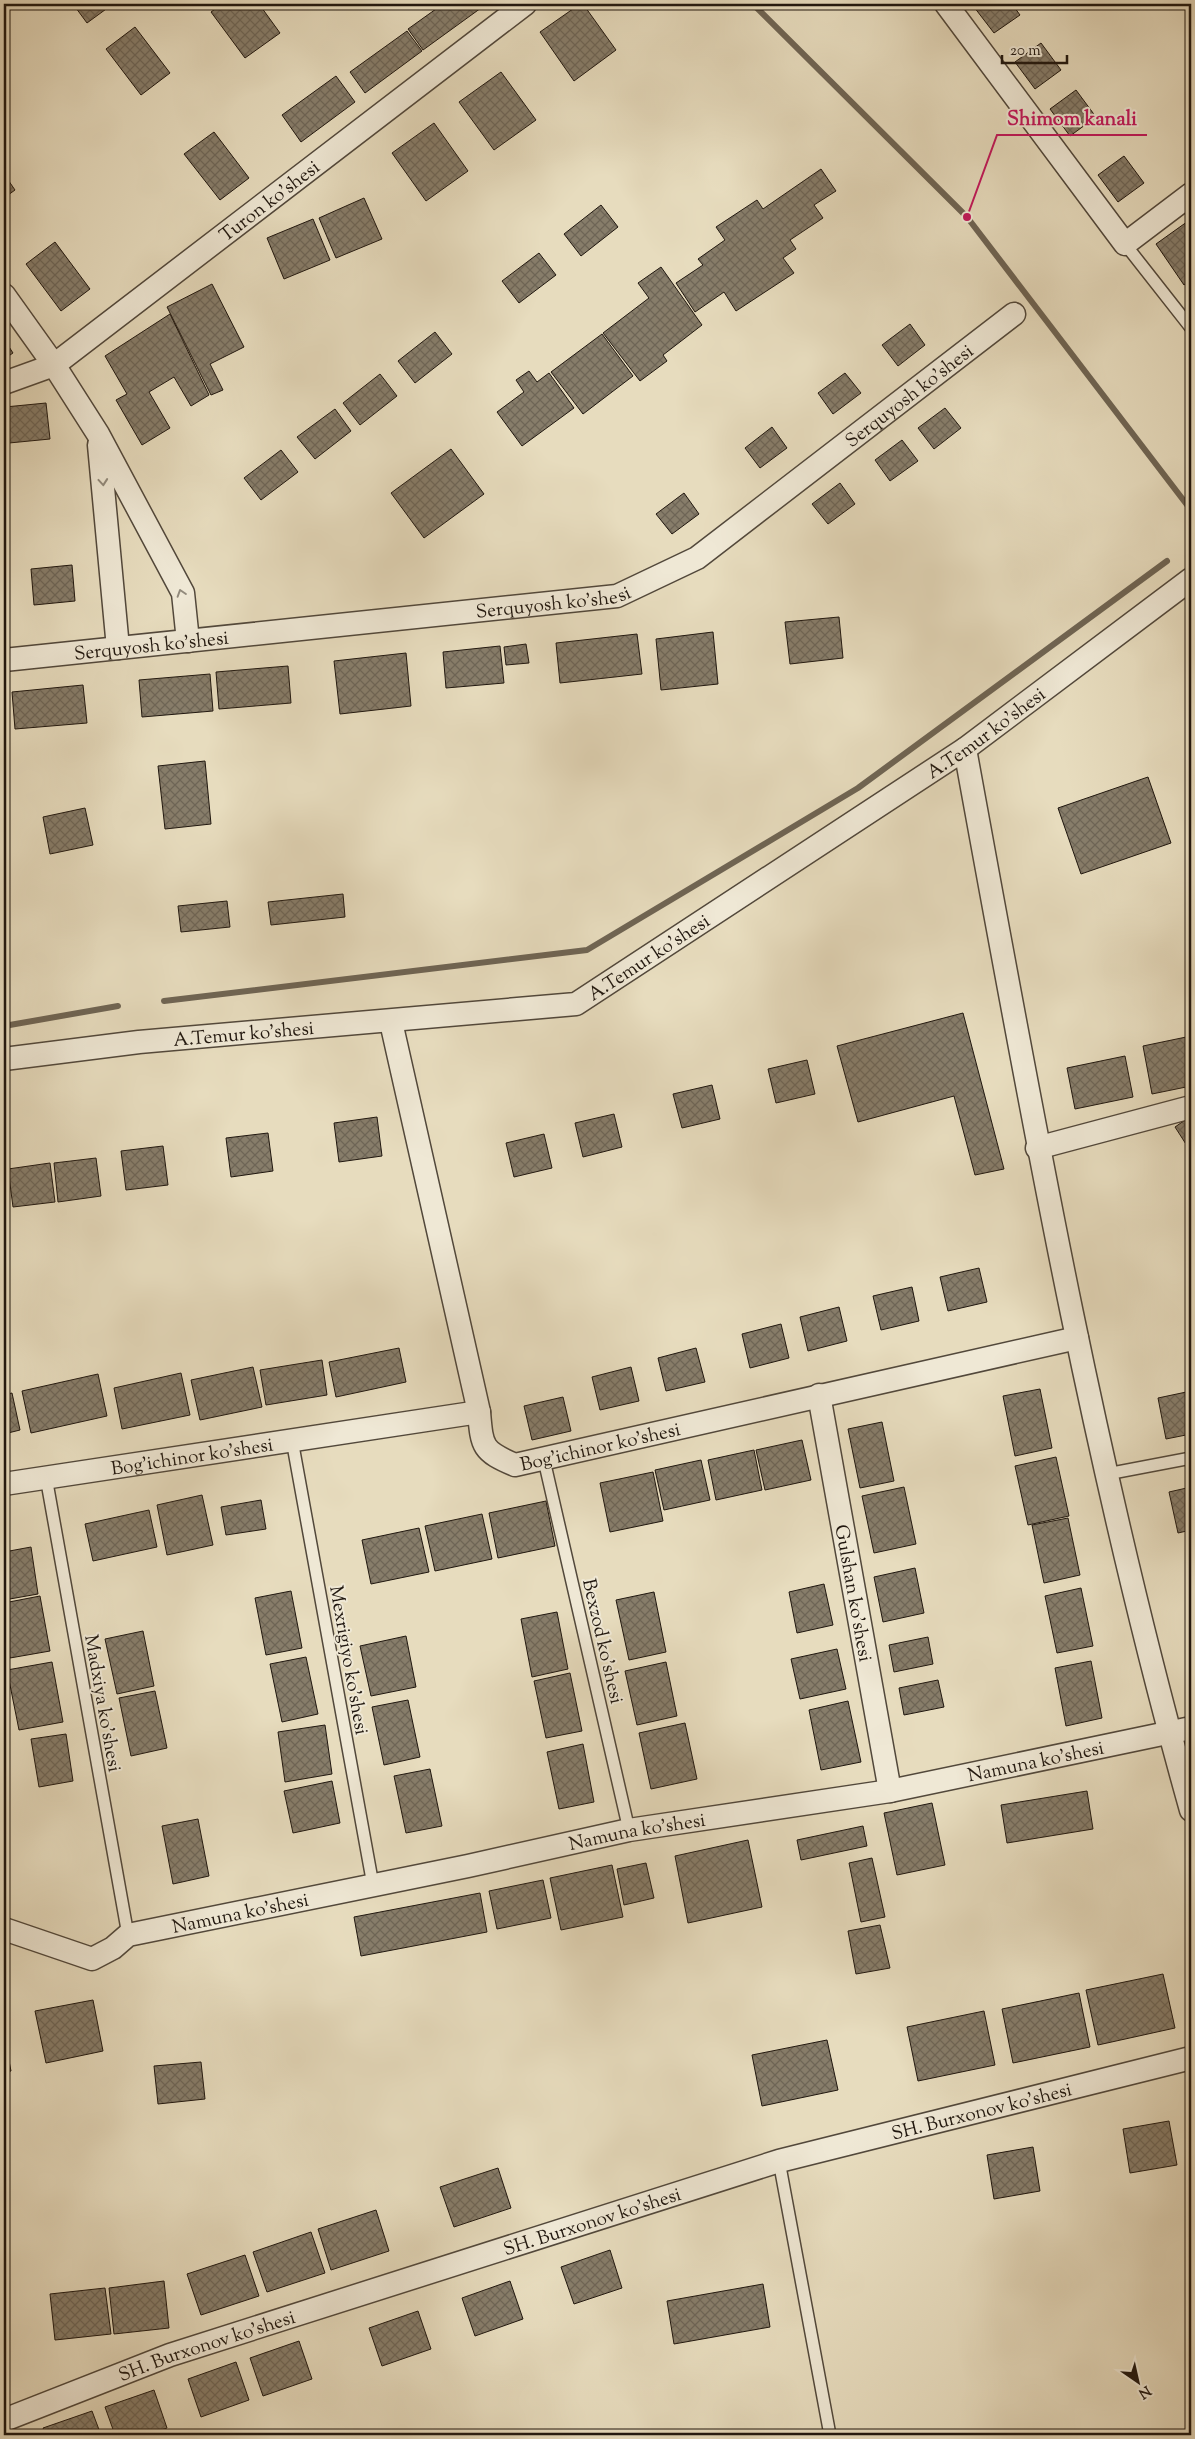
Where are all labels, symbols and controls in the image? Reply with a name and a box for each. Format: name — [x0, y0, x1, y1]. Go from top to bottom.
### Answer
scale bar — [1002, 32, 1068, 64]
text: 20 m — [1010, 41, 1041, 62]
callout: Shimom kanali — [997, 100, 1147, 135]
text: Shimom kanali — [1007, 106, 1137, 135]
street label: Turon ko'shesi — [215, 155, 326, 249]
street label: Serquyosh ko'shesi — [840, 339, 980, 455]
one-way arrow — [97, 479, 108, 487]
street label: Serquyosh ko'shesi — [475, 580, 636, 627]
one-way arrow — [177, 589, 187, 597]
street label: Serquyosh ko'shesi — [73, 626, 230, 669]
street label: A.Temur ko'shesi — [922, 682, 1052, 787]
street label: A.Temur ko'shesi — [583, 909, 716, 1009]
street label: A.Temur ko'shesi — [172, 1016, 315, 1055]
street label: Bog'ichinor ko'shesi — [518, 1417, 683, 1479]
street label: Bog'ichinor ko'shesi — [109, 1432, 275, 1484]
street label: Gulshan ko'shesi — [826, 1523, 878, 1664]
street label: Bexzod ko'shesi — [574, 1576, 629, 1707]
street label: Mexrigiyo ko'shesi — [321, 1584, 374, 1737]
street label: Madxiya ko'shesi — [76, 1633, 127, 1774]
street label: Namuna ko'shesi — [965, 1736, 1107, 1790]
street label: Namuna ko'shesi — [566, 1808, 708, 1859]
street label: Namuna ko'shesi — [170, 1888, 311, 1942]
street label: SH. Burxonov ko'shesi — [889, 2077, 1075, 2148]
street label: SH. Burxonov ko'shesi — [500, 2182, 685, 2264]
street label: SH. Burxonov ko'shesi — [115, 2305, 299, 2390]
north arrow — [1112, 2356, 1162, 2406]
text: N — [1134, 2380, 1154, 2403]

